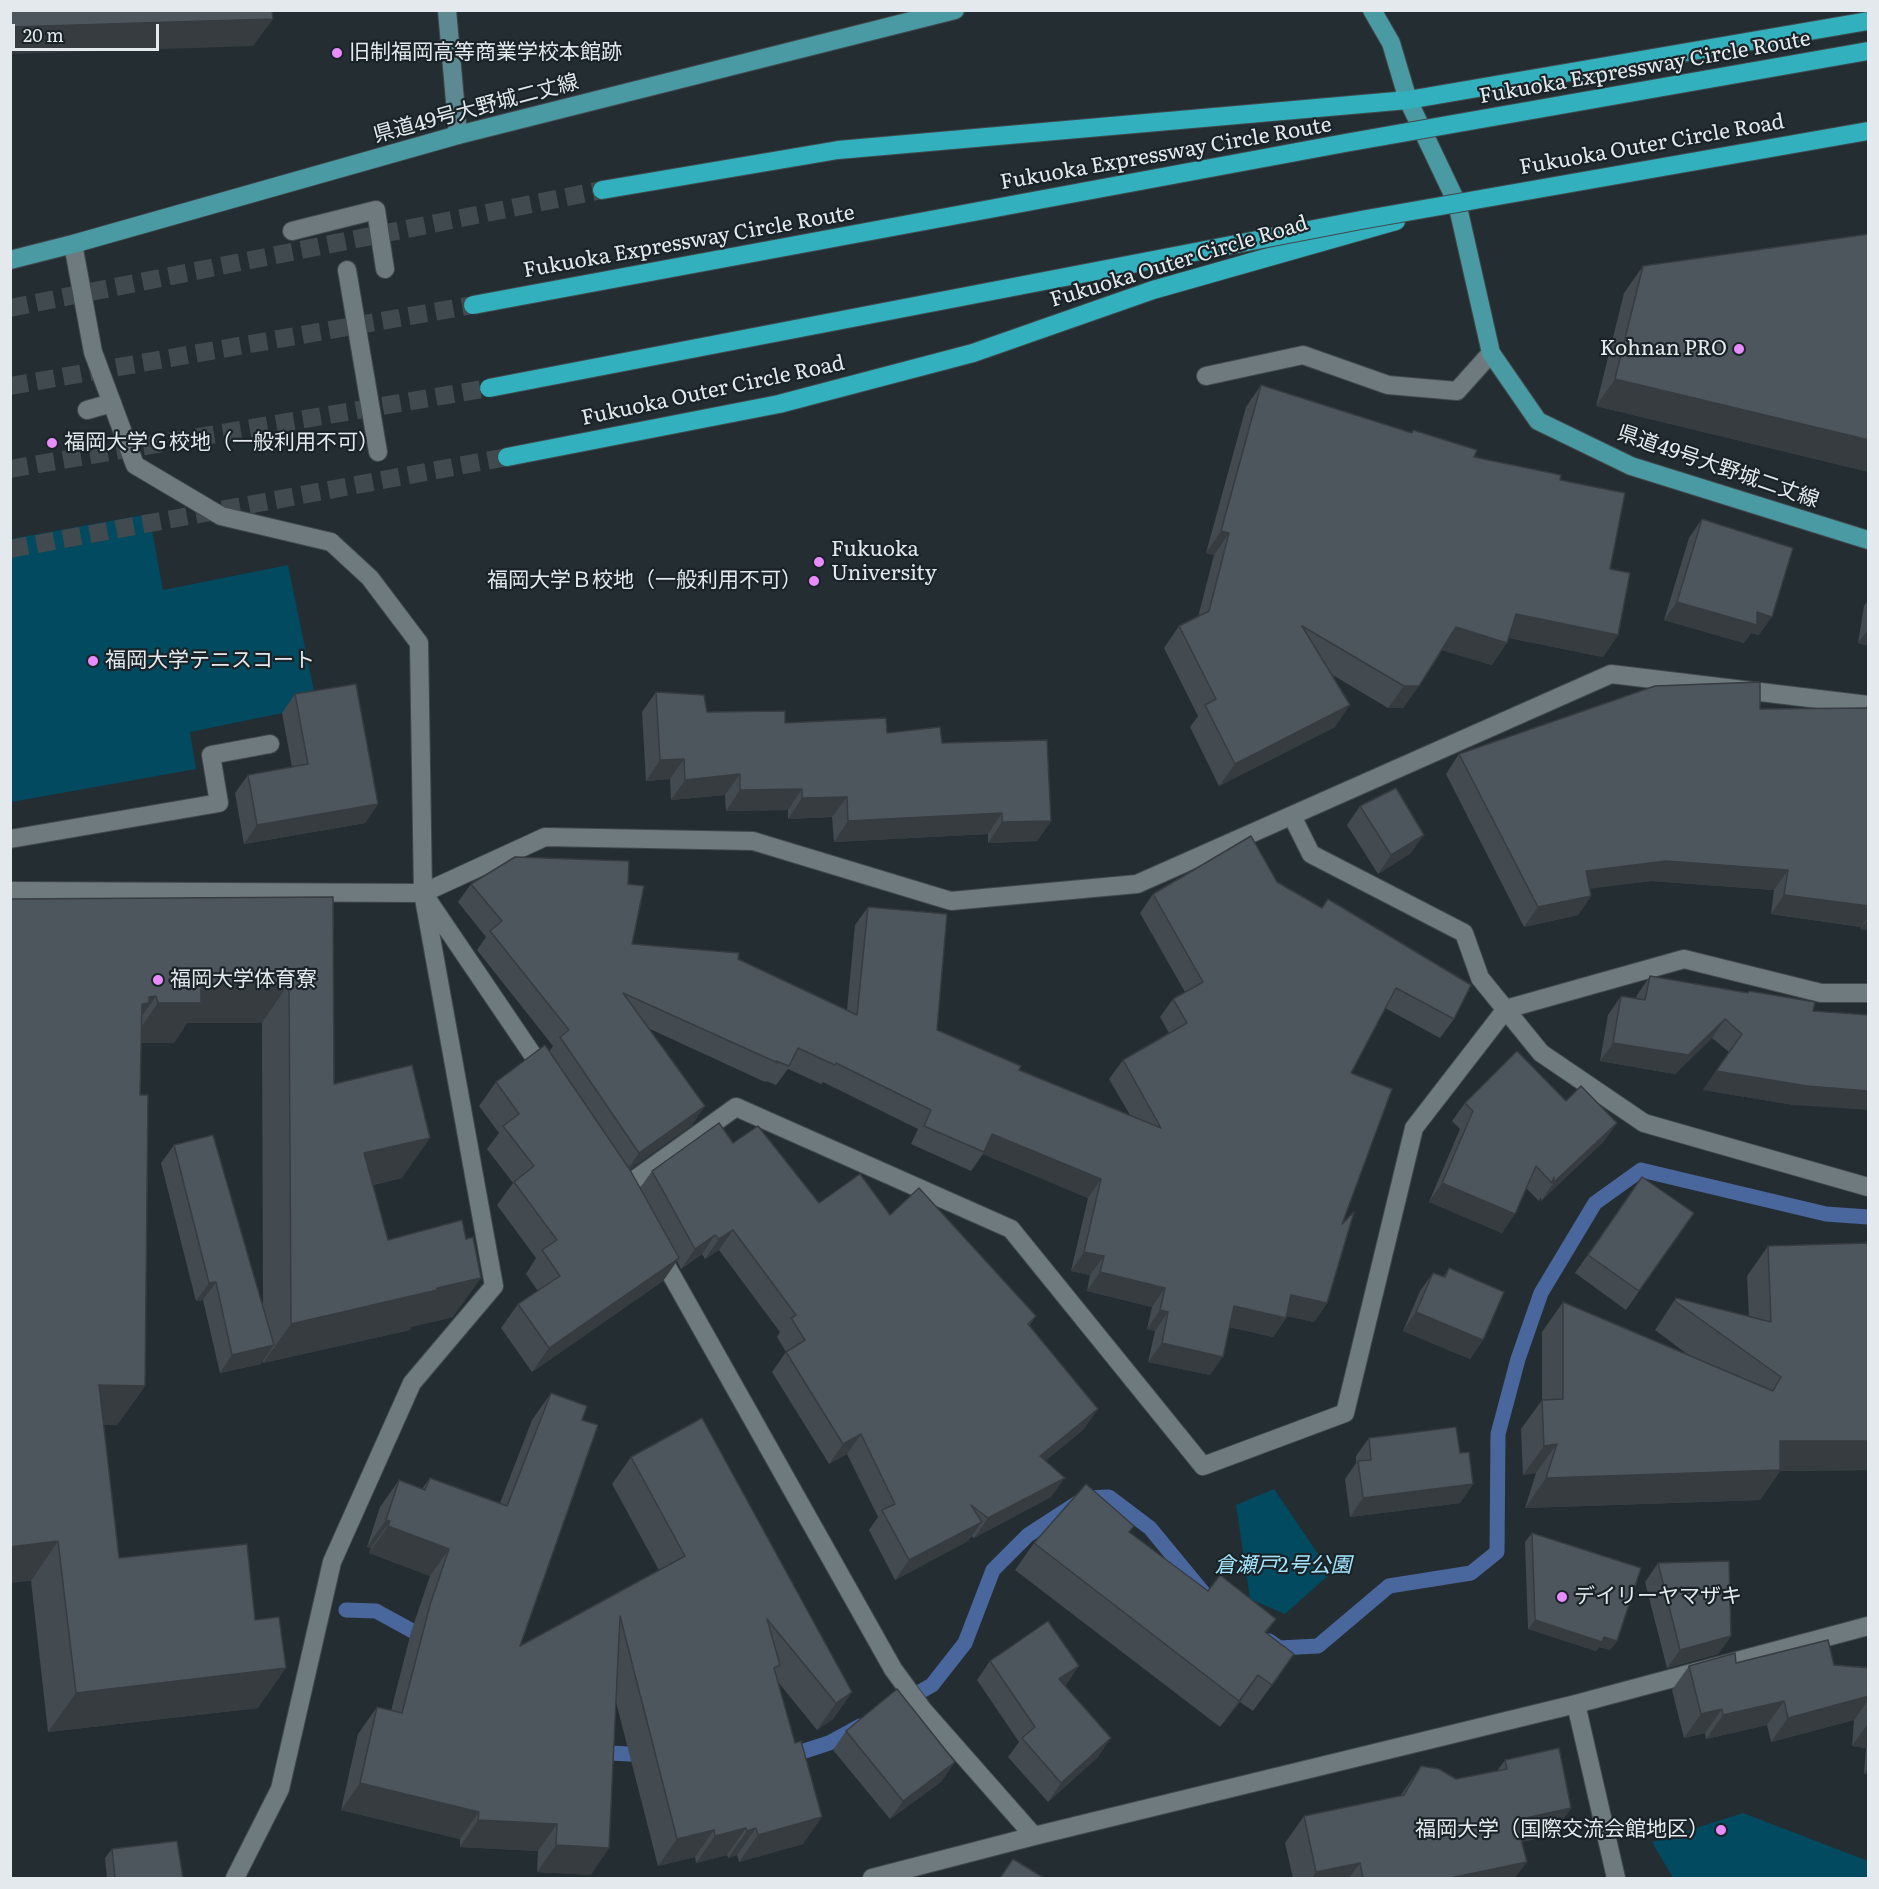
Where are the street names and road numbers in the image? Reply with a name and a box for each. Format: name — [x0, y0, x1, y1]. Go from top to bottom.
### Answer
street label: Fukuoka Expressway Circle Route — [1477, 26, 1813, 110]
street label: 県道49号大野城二丈線 — [371, 69, 581, 149]
street label: Fukuoka Outer Circle Road — [1518, 109, 1786, 181]
street label: Fukuoka Expressway Circle Route — [998, 112, 1334, 196]
street label: Fukuoka Expressway Circle Route — [521, 200, 857, 284]
street label: Fukuoka Outer Circle Road — [1047, 211, 1311, 313]
street label: Fukuoka Outer Circle Road — [579, 351, 847, 431]
street label: 県道49号大野城二丈線 — [1614, 421, 1822, 513]

